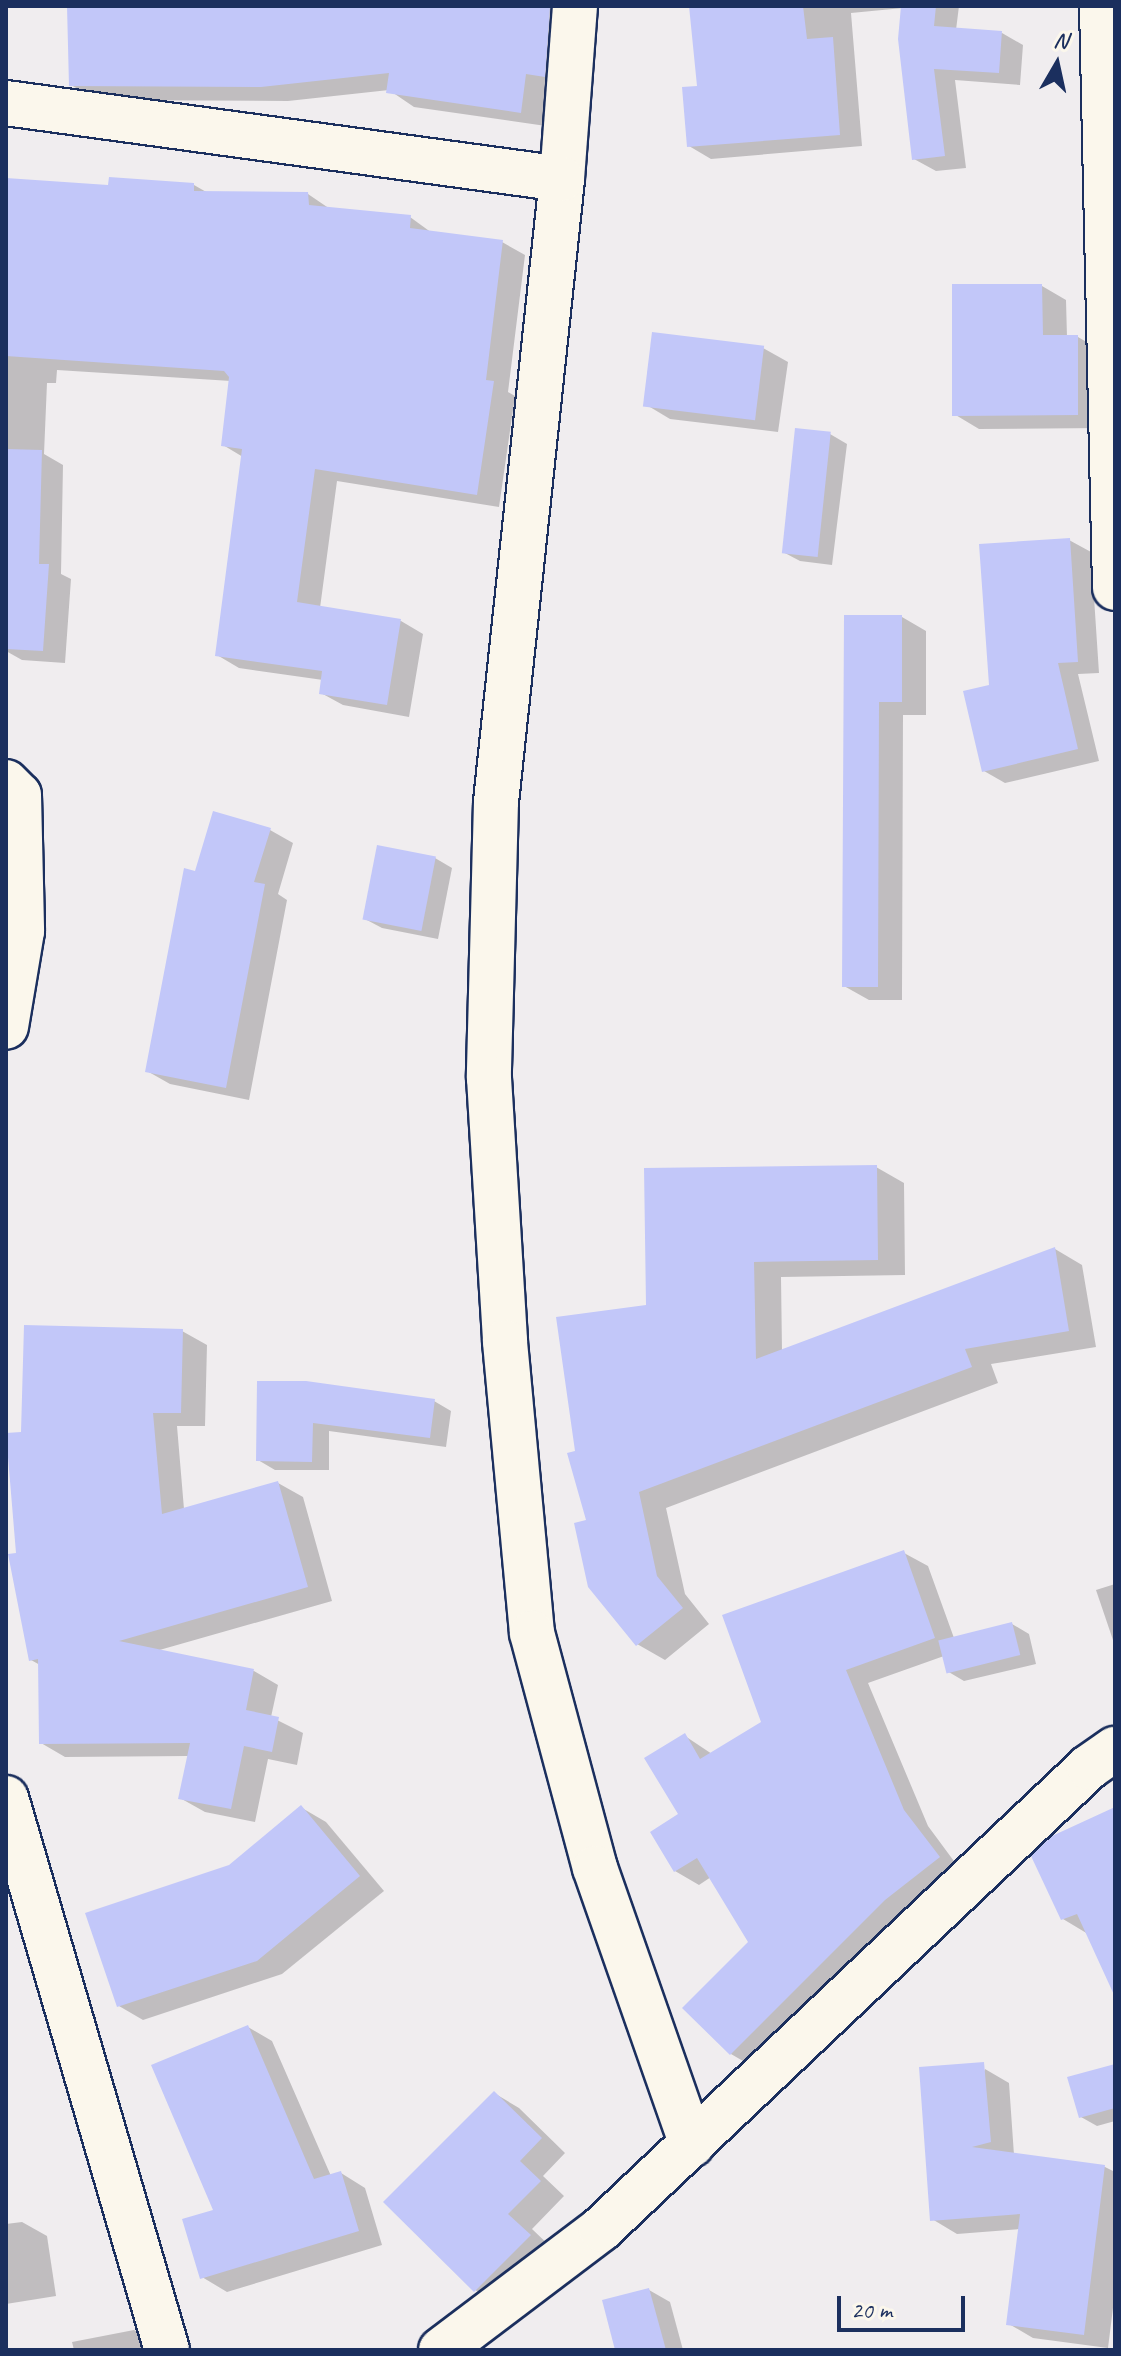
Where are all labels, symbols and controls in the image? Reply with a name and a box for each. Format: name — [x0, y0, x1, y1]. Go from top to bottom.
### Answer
north arrow — [1017, 24, 1097, 104]
text: N — [1052, 25, 1070, 55]
scale bar — [841, 2280, 969, 2330]
text: 20 m — [851, 2295, 892, 2325]

